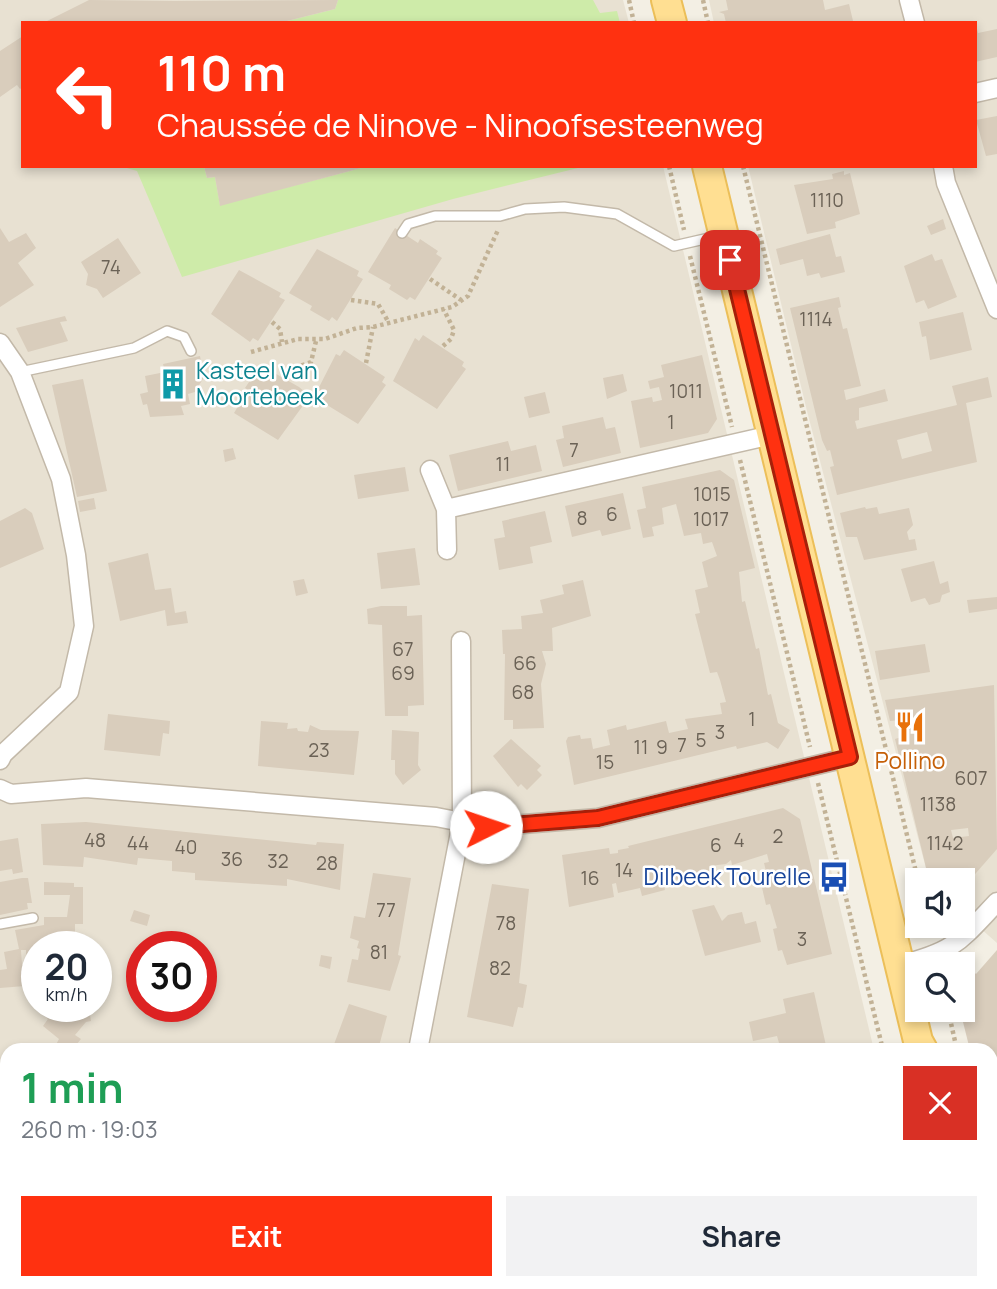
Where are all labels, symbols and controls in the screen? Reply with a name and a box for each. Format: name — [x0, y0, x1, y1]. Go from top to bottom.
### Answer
text: 110 m — [157, 39, 286, 106]
icon: left — [42, 49, 133, 140]
text: Chaussée de Ninove - Ninoofsesteenweg — [157, 103, 764, 147]
house number: 1110 — [810, 187, 844, 213]
pin — [700, 230, 760, 290]
icon: arrive — [711, 241, 749, 279]
house number: 74 — [101, 254, 121, 280]
house number: 1114 — [799, 306, 833, 332]
place label: Kasteel van Moortebeek — [196, 354, 326, 412]
building icon: Kasteel van Moortebeek — [156, 367, 190, 401]
house number: 1011 — [669, 378, 703, 404]
house number: 1 — [667, 409, 675, 435]
house number: 7 — [569, 437, 579, 463]
house number: 11 — [496, 451, 510, 477]
house number: 1015 — [693, 481, 731, 507]
house number: 6 — [606, 501, 618, 527]
house number: 8 — [576, 505, 588, 531]
house number: 1017 — [693, 506, 729, 532]
house number: 67 — [392, 636, 414, 662]
house number: 66 — [513, 650, 537, 676]
house number: 69 — [391, 660, 415, 686]
house number: 68 — [512, 679, 534, 705]
house number: 1 — [748, 706, 756, 732]
restaurant icon: Pollino — [893, 710, 927, 744]
house number: 3 — [715, 719, 725, 745]
house number: 5 — [696, 727, 707, 753]
house number: 7 — [677, 732, 687, 758]
house number: 11 — [634, 734, 648, 760]
house number: 9 — [656, 734, 668, 760]
house number: 23 — [308, 737, 330, 763]
place label: Pollino — [875, 744, 945, 776]
house number: 15 — [596, 749, 614, 775]
house number: 607 — [955, 765, 987, 791]
position arrow — [449, 790, 523, 864]
house number: 1138 — [920, 791, 956, 817]
house number: 2 — [773, 823, 783, 849]
house number: 48 — [84, 827, 106, 853]
house number: 4 — [733, 827, 745, 853]
house number: 44 — [127, 830, 149, 856]
house number: 1142 — [927, 830, 963, 856]
house number: 6 — [710, 832, 722, 858]
house number: 40 — [175, 834, 197, 860]
house number: 36 — [221, 846, 243, 872]
house number: 32 — [267, 848, 289, 874]
house number: 28 — [316, 850, 338, 876]
house number: 14 — [615, 857, 633, 883]
place label: Dilbeek Tourelle — [643, 860, 811, 892]
bus stop icon: Dilbeek Tourelle — [817, 860, 851, 894]
house number: 16 — [580, 865, 600, 891]
map controls — [905, 868, 975, 1022]
button: sound — [905, 868, 975, 938]
house number: 77 — [376, 897, 396, 923]
house number: 78 — [496, 910, 516, 936]
house number: 3 — [797, 926, 807, 952]
speed limit sign: 30 — [126, 931, 217, 1022]
house number: 81 — [370, 939, 388, 965]
text: 20 — [45, 943, 88, 991]
button: search — [905, 952, 975, 1022]
house number: 82 — [489, 955, 511, 981]
text: km/h — [46, 982, 87, 1006]
text: 1 min — [21, 1058, 124, 1116]
button: close — [903, 1066, 977, 1140]
text: 260 m · 19:03 — [21, 1113, 158, 1145]
button: Exit — [21, 1196, 492, 1276]
button: Share — [506, 1196, 977, 1276]

